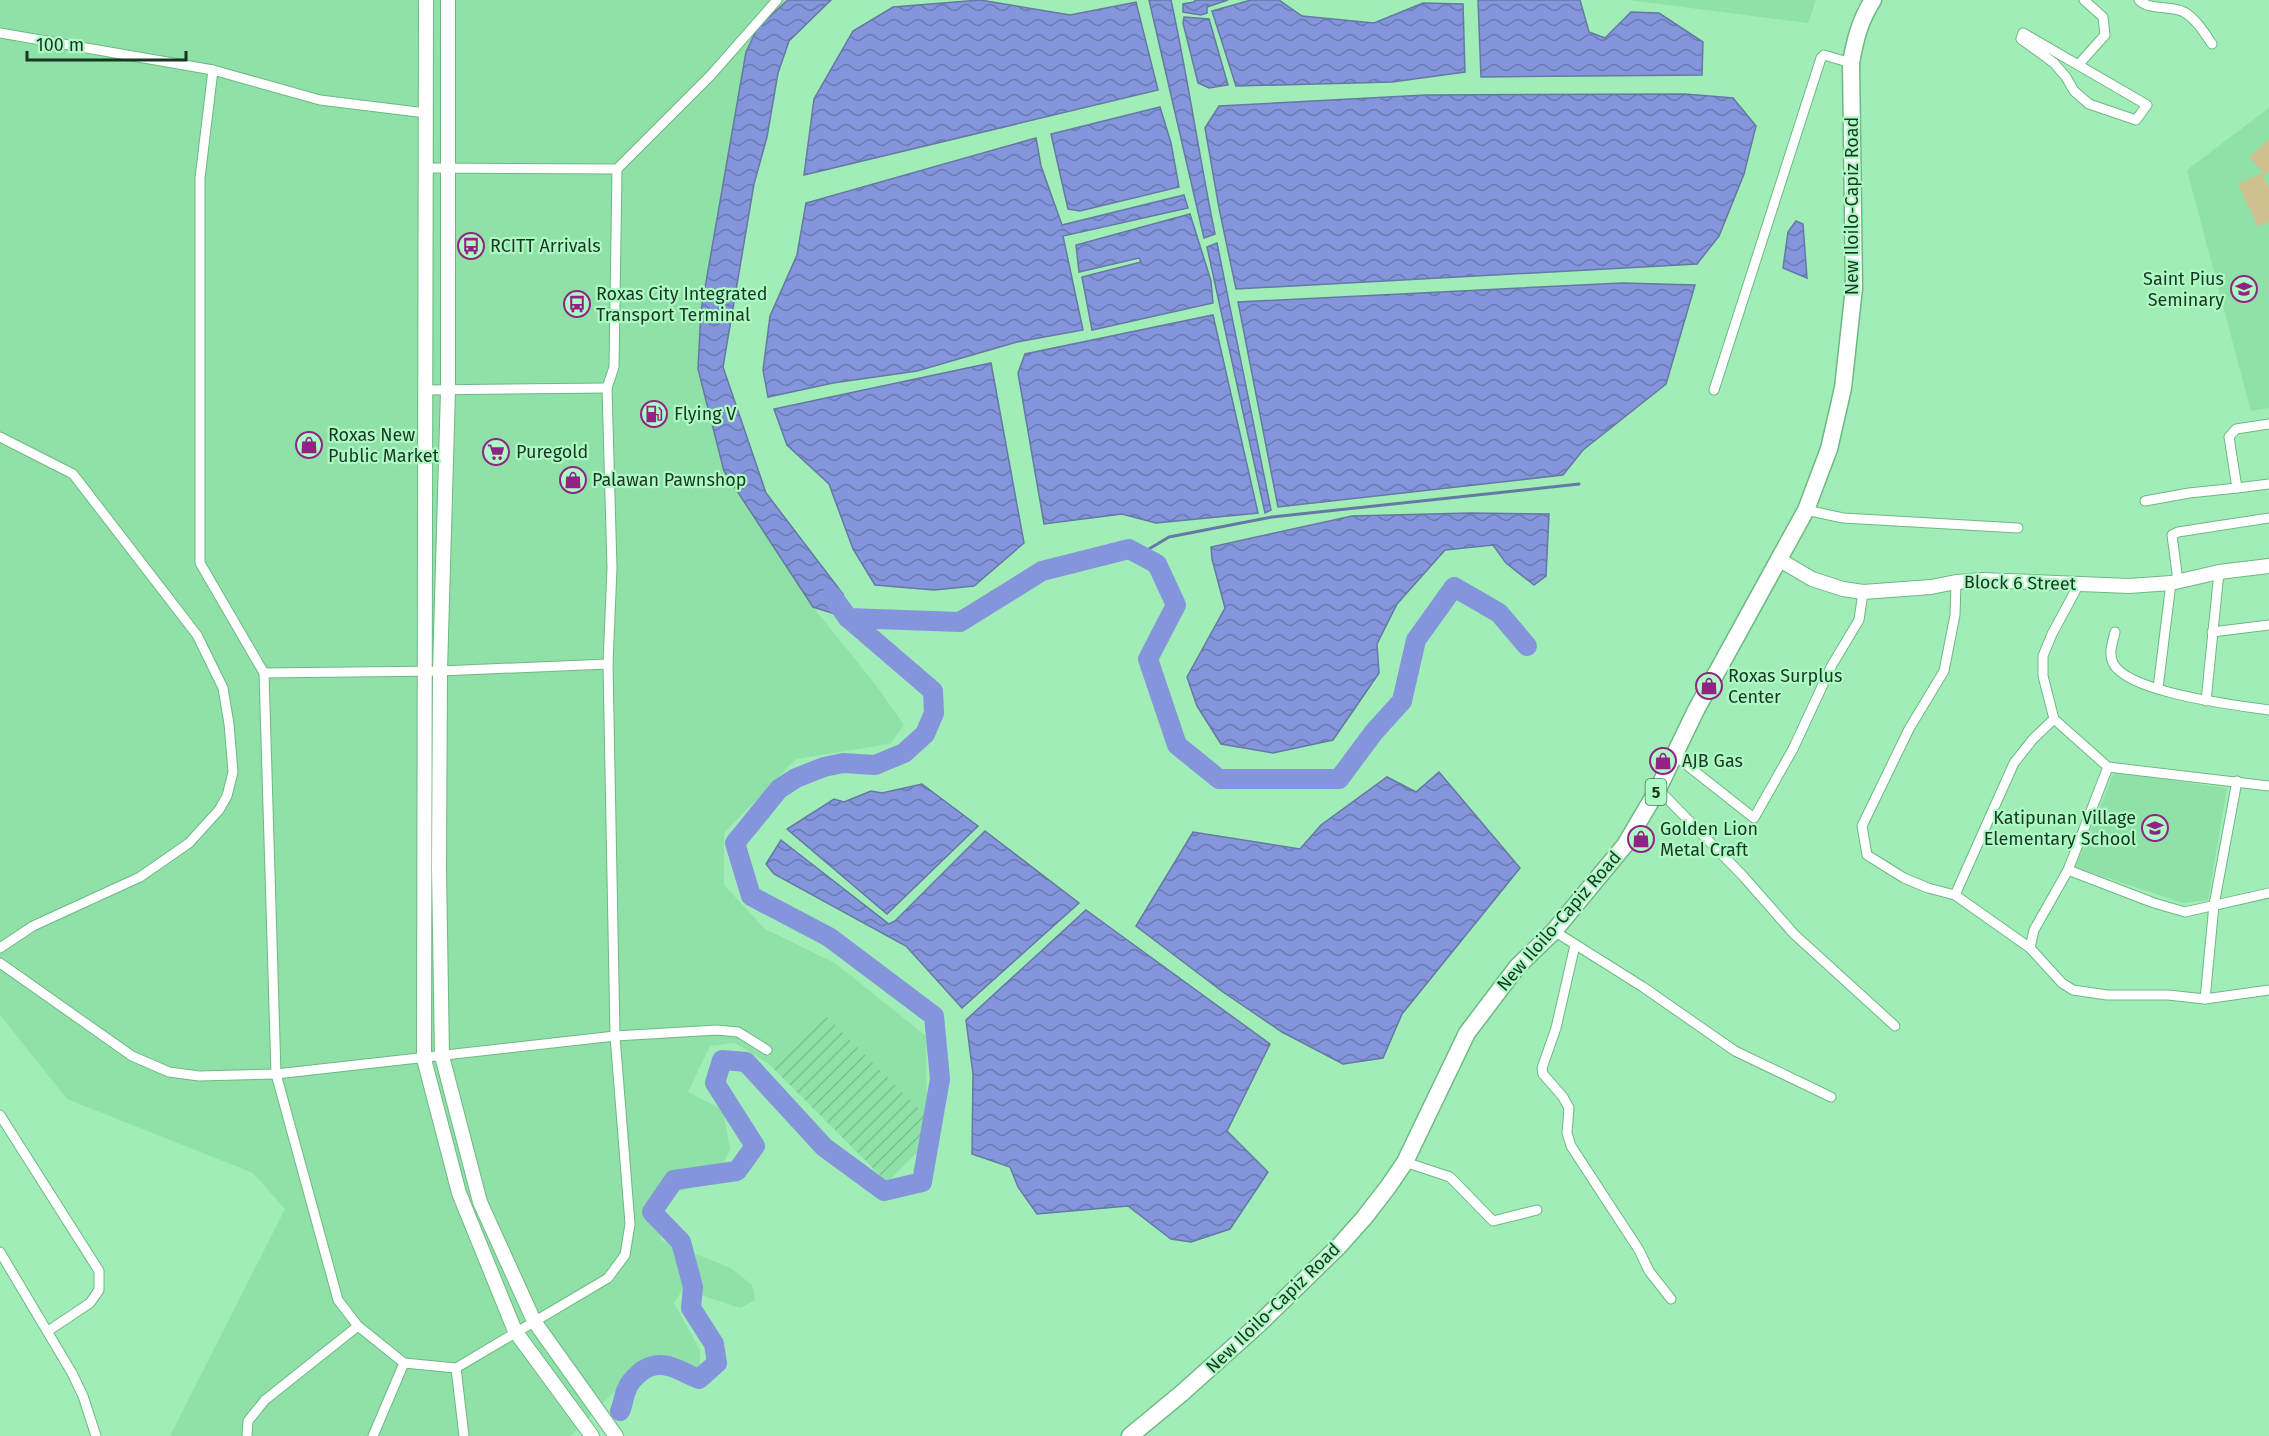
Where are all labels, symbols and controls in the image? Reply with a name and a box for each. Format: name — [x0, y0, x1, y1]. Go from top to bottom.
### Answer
scale bar — [27, 24, 186, 62]
text: 100 m — [36, 34, 84, 56]
street label: New Iloilo-Capiz Road — [1841, 117, 1863, 295]
bus stop icon: RCITT Arrivals — [456, 231, 486, 261]
place label: RCITT Arrivals — [490, 235, 601, 257]
place label: Saint Pius Seminary — [2143, 268, 2224, 311]
school or university icon: Saint Pius Seminary — [2229, 274, 2259, 304]
place label: Roxas City Integrated Transport Terminal — [596, 283, 768, 326]
bus stop icon: Roxas City Integrated Transport Terminal — [562, 289, 592, 319]
fuel station icon: Flying V — [639, 399, 669, 429]
place label: Flying V — [674, 403, 736, 425]
place label: Roxas New Public Market — [328, 424, 439, 467]
shop icon: Roxas New Public Market — [294, 430, 324, 460]
supermarket icon: Puregold — [481, 437, 511, 467]
place label: Puregold — [516, 441, 588, 463]
shop icon: Palawan Pawnshop — [558, 465, 588, 495]
place label: Palawan Pawnshop — [592, 469, 747, 491]
street label: Block 6 Street — [1964, 571, 2077, 595]
place label: Roxas Surplus Center — [1728, 665, 1842, 708]
shop icon: Roxas Surplus Center — [1694, 671, 1724, 701]
shop icon: AJB Gas — [1648, 746, 1678, 776]
place label: AJB Gas — [1682, 750, 1743, 772]
road number: 5 — [1646, 779, 1666, 805]
place label: Katipunan Village Elementary School — [1984, 807, 2136, 850]
school or university icon: Katipunan Village Elementary School — [2140, 813, 2170, 843]
place label: Golden Lion Metal Craft — [1660, 818, 1758, 861]
shop icon: Golden Lion Metal Craft — [1626, 824, 1656, 854]
street label: New Iloilo-Capiz Road — [1492, 846, 1626, 996]
street label: New Iloilo-Capiz Road — [1201, 1238, 1345, 1378]

